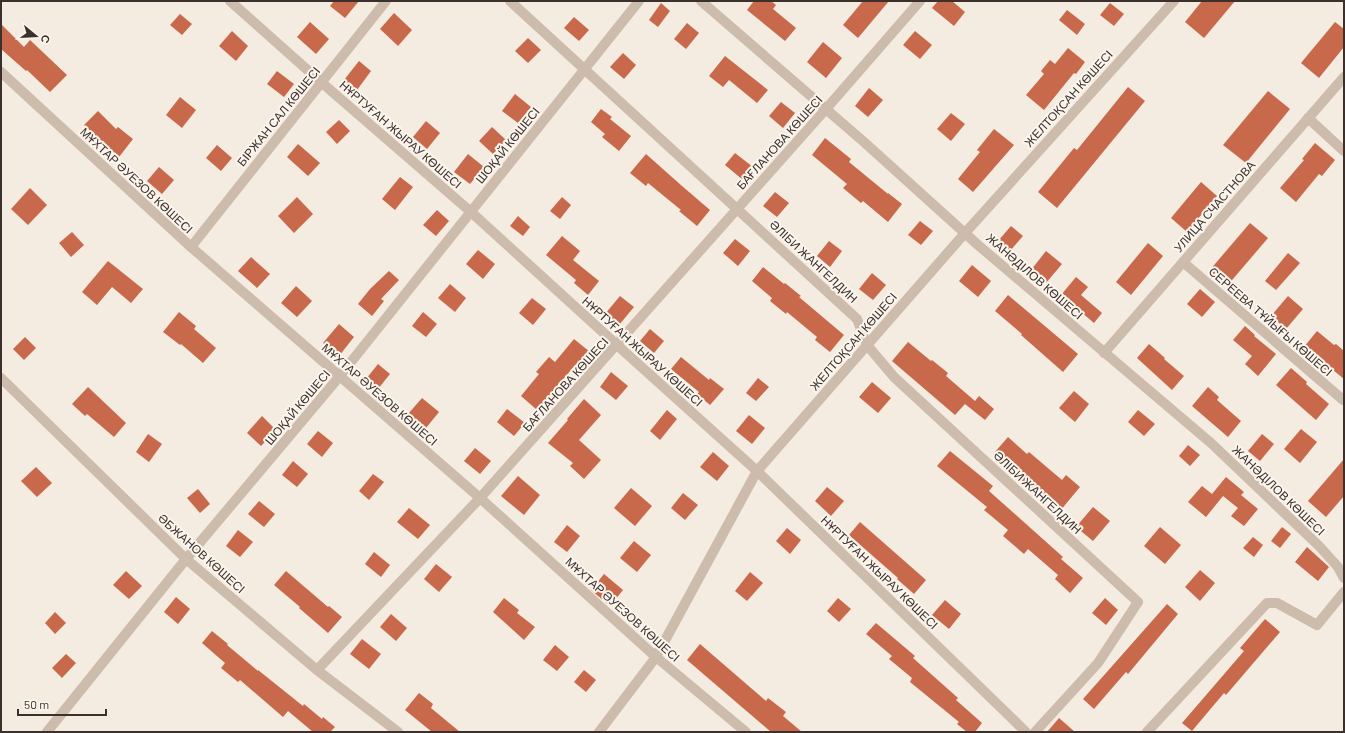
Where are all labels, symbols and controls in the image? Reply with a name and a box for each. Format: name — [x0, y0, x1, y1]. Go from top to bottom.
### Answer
north arrow — [16, 16, 56, 56]
text: С — [39, 33, 53, 45]
street label: ЖЕЛТОҚСАН КӨШЕСІ — [1021, 47, 1116, 150]
street label: БІРЖАН САЛ КӨШЕСІ — [234, 64, 322, 168]
street label: НҰРТУҒАН ЖЫРАУ КӨШЕСІ — [337, 77, 465, 191]
street label: БАҒЛАНОВА КӨШЕСІ — [733, 92, 825, 192]
street label: ШОҚАЙ КӨШЕСІ — [472, 104, 543, 186]
street label: МҰХТАР ӘУЕЗОВ КӨШЕСІ — [78, 124, 196, 236]
street label: УЛИЦА СЧАСТНОВА — [1171, 158, 1258, 255]
street label: ӘЛІБИ ЖАНГЕЛДИН — [767, 217, 861, 306]
street label: ЖАНӘДІЛОВ КӨШЕСІ — [983, 230, 1086, 322]
street label: СЕРЕЕВА ТҰЙЫҒЫ КӨШЕСІ — [1206, 264, 1336, 378]
street label: ЖЕЛТОҚСАН КӨШЕСІ — [807, 289, 900, 393]
street label: НҰРТУҒАН ЖЫРАУ КӨШЕСІ — [580, 293, 706, 409]
street label: БАҒЛАНОВА КӨШЕСІ — [519, 334, 611, 434]
street label: МҰХТАР ӘУЕЗОВ КӨШЕСІ — [319, 340, 441, 448]
street label: ШОҚАЙ КӨШЕСІ — [262, 367, 333, 448]
street label: ЖАНӘДІЛОВ КӨШЕСІ — [1229, 442, 1328, 539]
street label: ӘЛІБИ ЖАНГЕЛДИН — [991, 448, 1085, 537]
street label: ӘБЖАНОВ КӨШЕСІ — [156, 510, 248, 596]
street label: НҰРТУҒАН ЖЫРАУ КӨШЕСІ — [819, 512, 941, 632]
street label: МҰХТАР ӘУЕЗОВ КӨШЕСІ — [563, 554, 683, 664]
scale bar — [18, 691, 106, 717]
text: 50 m — [24, 697, 49, 711]

